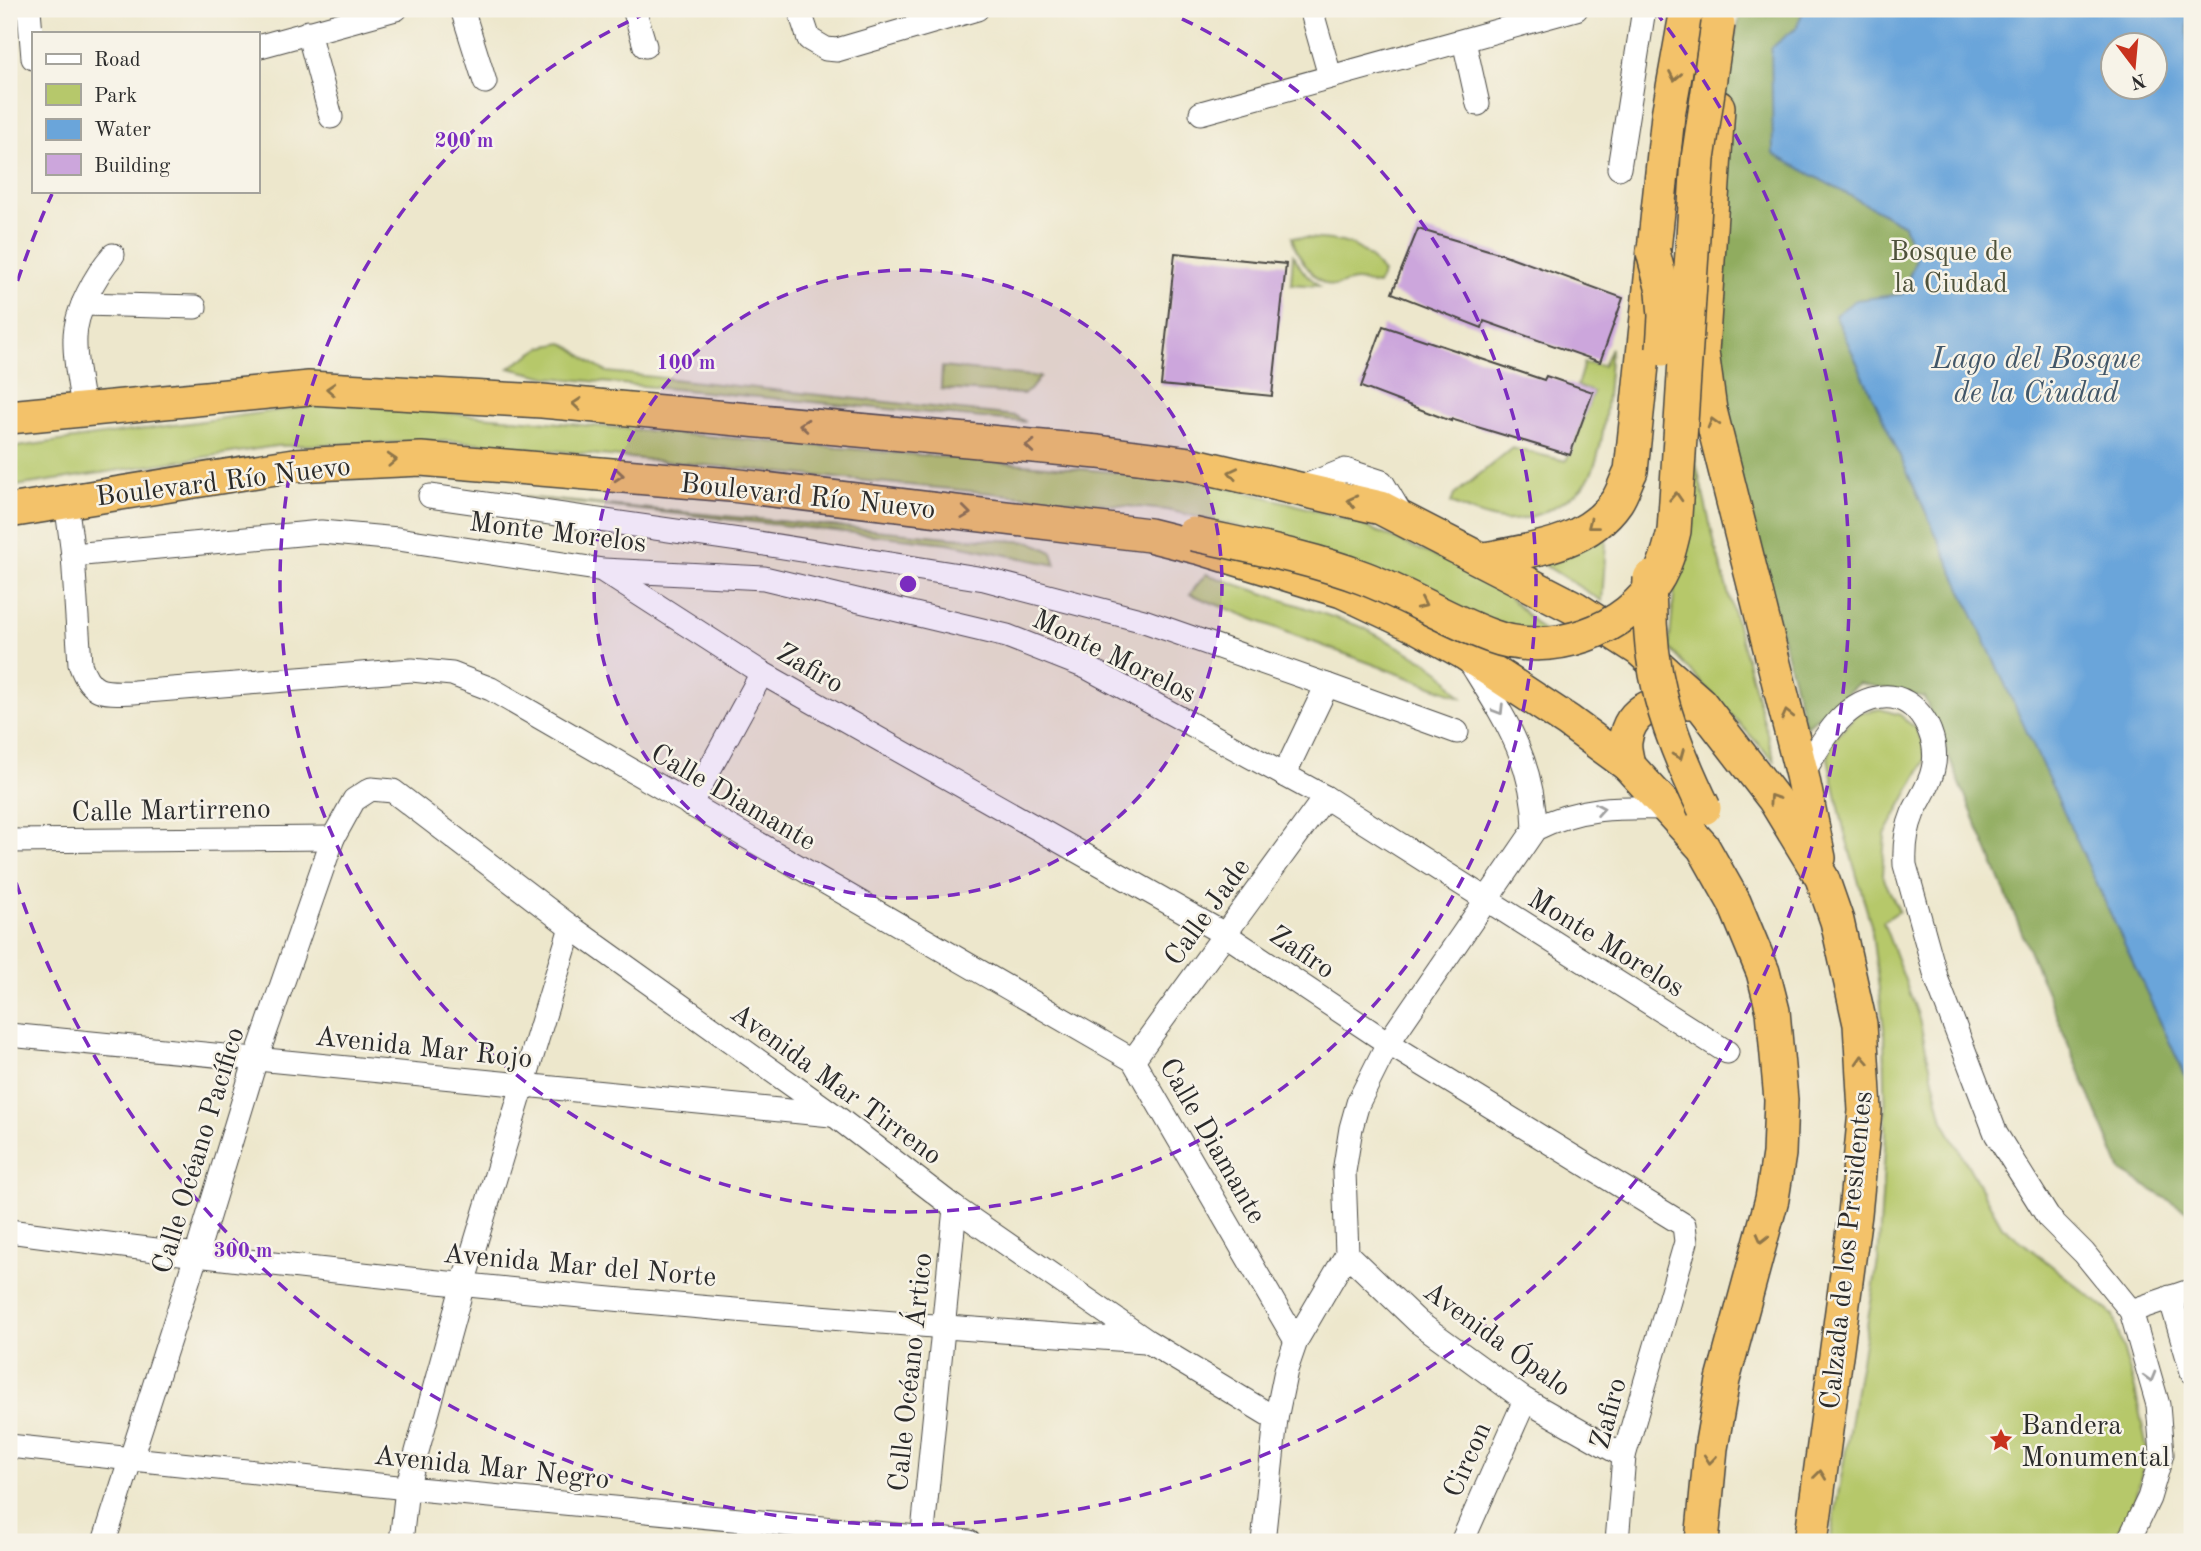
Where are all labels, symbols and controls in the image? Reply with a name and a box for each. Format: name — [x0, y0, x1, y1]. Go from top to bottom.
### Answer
legend — [32, 32, 259, 192]
north arrow — [2100, 32, 2170, 102]
text: Road — [94, 50, 141, 71]
text: N — [2128, 69, 2148, 91]
one-way arrow — [1668, 70, 1683, 82]
text: Park — [94, 86, 137, 107]
text: Water — [94, 120, 151, 141]
text: 200 m — [434, 131, 494, 152]
text: Building — [94, 156, 171, 177]
park label: Bosque de la Ciudad — [1890, 239, 2012, 299]
water label: Lago del Bosque de la Ciudad — [1930, 345, 2141, 409]
text: 100 m — [656, 353, 716, 374]
one-way arrow — [325, 382, 336, 397]
one-way arrow — [571, 397, 582, 412]
one-way arrow — [798, 418, 809, 433]
one-way arrow — [1707, 418, 1722, 430]
one-way arrow — [1024, 439, 1035, 454]
street label: Boulevard Río Nuevo — [94, 453, 352, 512]
one-way arrow — [387, 453, 398, 468]
one-way arrow — [613, 467, 624, 482]
one-way arrow — [1228, 467, 1240, 482]
street label: Boulevard Río Nuevo — [679, 471, 937, 525]
one-way arrow — [1668, 492, 1683, 503]
one-way arrow — [1346, 495, 1358, 509]
one-way arrow — [961, 506, 972, 521]
street label: Monte Morelos — [467, 509, 648, 559]
one-way arrow — [1587, 516, 1599, 529]
centre of rings — [896, 572, 920, 596]
one-way arrow — [1415, 596, 1427, 610]
street label: Monte Morelos — [1027, 606, 1200, 709]
street label: Zafiro — [771, 639, 848, 700]
one-way arrow — [1491, 703, 1504, 716]
one-way arrow — [1781, 709, 1795, 721]
street label: Calle Diamante — [645, 740, 820, 857]
one-way arrow — [1671, 748, 1685, 760]
one-way arrow — [1769, 794, 1781, 807]
street label: Calle Martirreno — [71, 796, 271, 828]
one-way arrow — [1594, 802, 1606, 817]
street label: Calle Jade — [1160, 854, 1256, 972]
street label: Monte Morelos — [1522, 885, 1688, 1004]
street label: Zafiro — [1264, 922, 1339, 985]
street label: Avenida Mar Tirreno — [724, 999, 946, 1171]
street label: Calle Océano Pacífico — [149, 1024, 251, 1277]
street label: Avenida Mar Rojo — [314, 1024, 534, 1074]
street label: Calle Diamante — [1153, 1054, 1270, 1229]
one-way arrow — [1855, 1055, 1870, 1066]
street label: Calzada de los Presidentes — [1817, 1090, 1879, 1411]
one-way arrow — [1756, 1232, 1770, 1244]
text: 300 m — [213, 1241, 273, 1262]
street label: Avenida Mar del Norte — [442, 1241, 717, 1293]
street label: Calle Océano Ártico — [881, 1251, 938, 1493]
street label: Avenida Ópalo — [1417, 1274, 1578, 1403]
one-way arrow — [2142, 1370, 2157, 1382]
street label: Zafiro — [1587, 1375, 1633, 1452]
place label: Bandera Monumental — [2021, 1413, 2170, 1473]
street label: Circon — [1440, 1418, 1498, 1502]
place icon: Bandera Monumental — [1987, 1426, 2015, 1454]
street label: Avenida Mar Negro — [373, 1443, 611, 1495]
one-way arrow — [1703, 1454, 1718, 1465]
one-way arrow — [1812, 1469, 1827, 1480]

